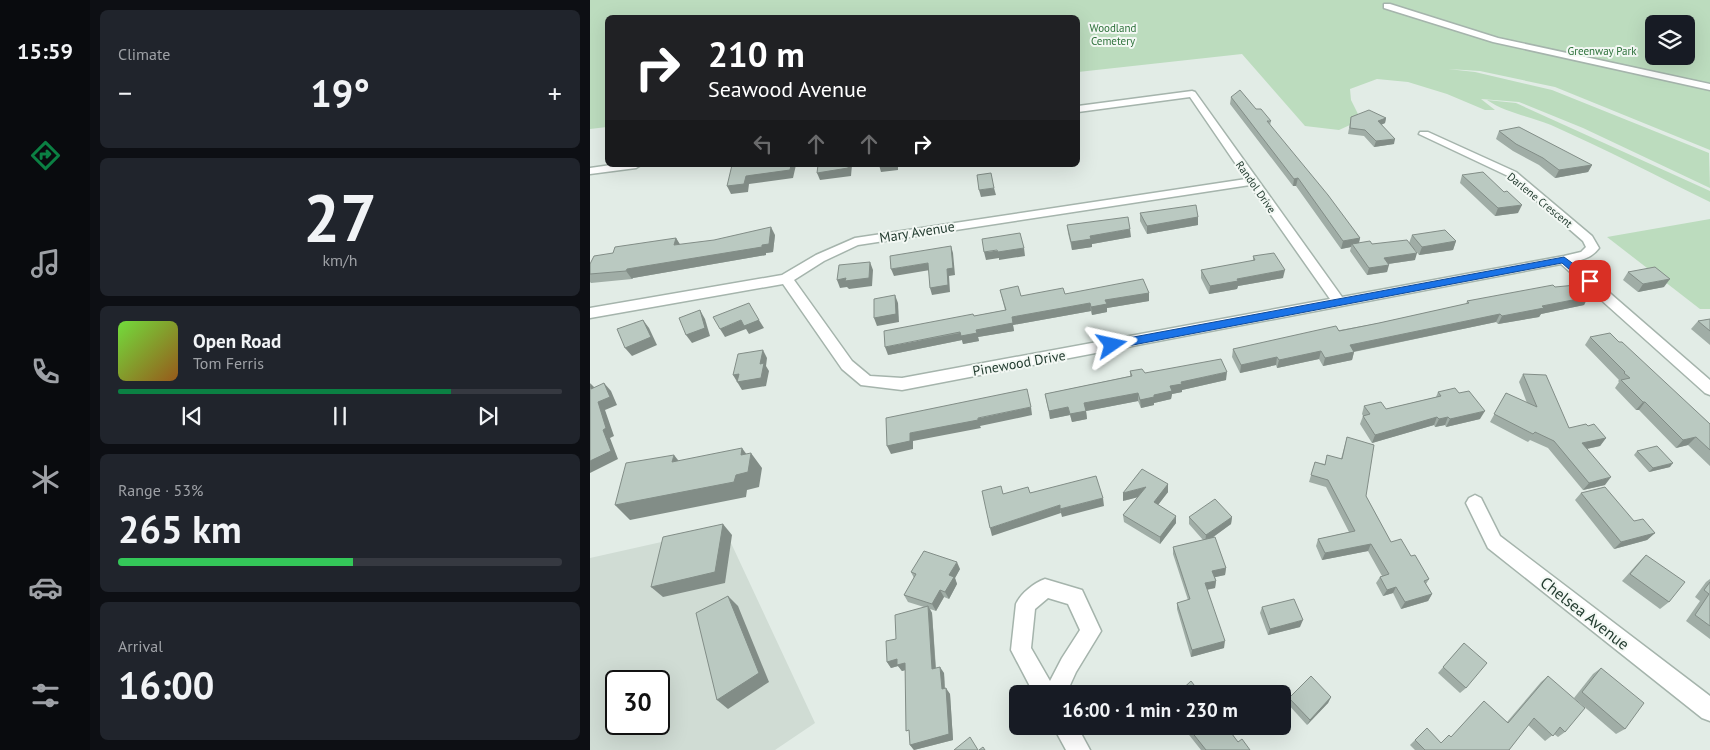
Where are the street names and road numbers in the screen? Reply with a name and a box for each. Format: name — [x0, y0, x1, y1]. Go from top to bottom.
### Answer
street label: Randol Drive — [1233, 158, 1279, 216]
street label: Darlene Crescent — [1505, 169, 1576, 231]
street label: Mary Avenue — [878, 217, 956, 247]
street label: Pinewood Drive — [971, 346, 1067, 380]
street label: Chelsea Avenue — [1537, 572, 1633, 654]

